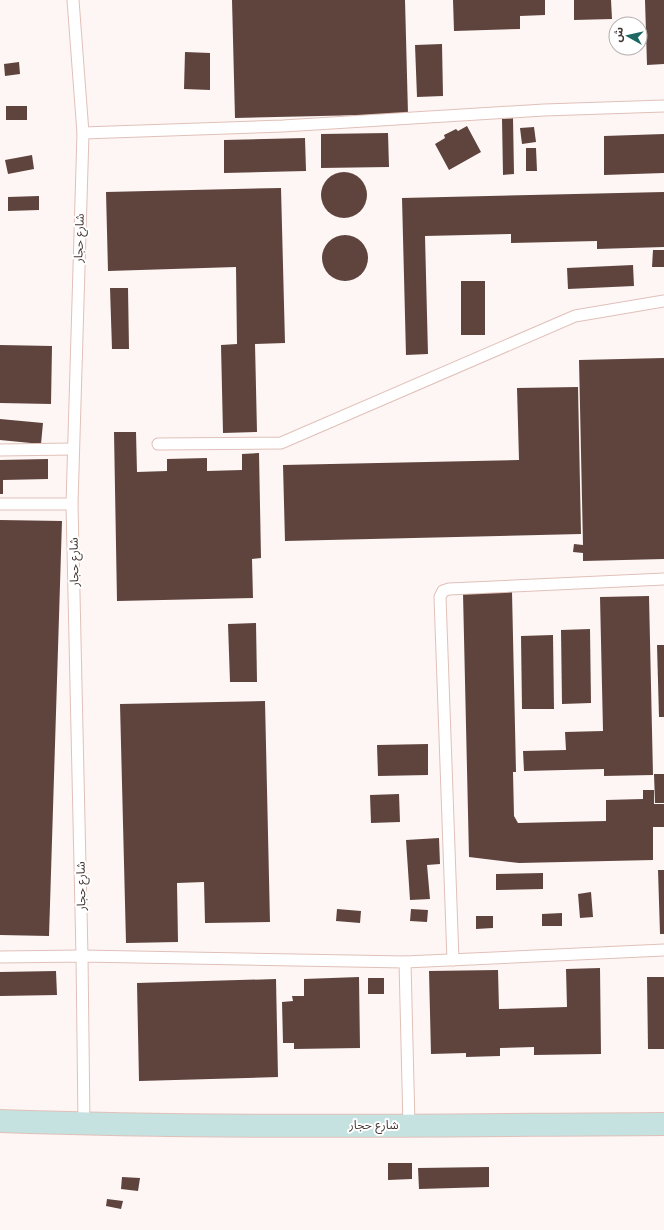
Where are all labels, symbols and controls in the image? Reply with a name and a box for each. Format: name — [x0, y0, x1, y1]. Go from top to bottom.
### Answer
north arrow — [608, 16, 648, 56]
text: ش — [611, 26, 626, 43]
street label: شارع حجار — [71, 213, 89, 264]
street label: شارع حجار — [67, 537, 83, 588]
street label: شارع حجار — [74, 861, 90, 912]
street label: شارع حجار — [348, 1118, 399, 1134]

